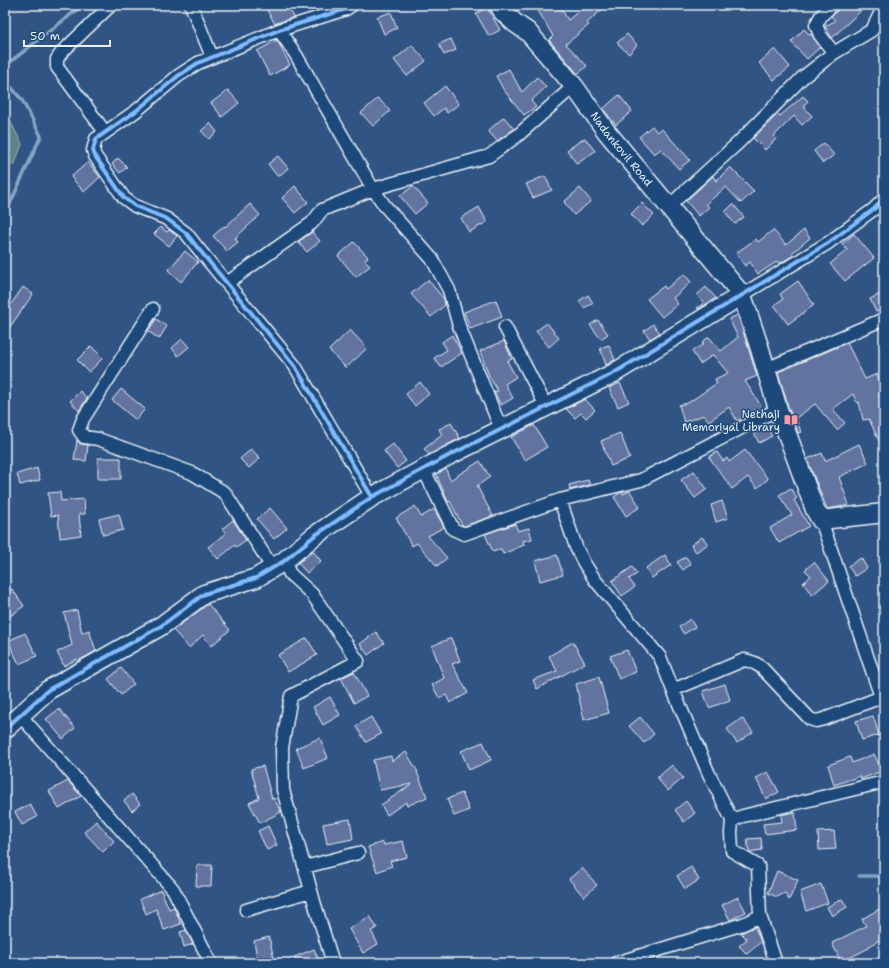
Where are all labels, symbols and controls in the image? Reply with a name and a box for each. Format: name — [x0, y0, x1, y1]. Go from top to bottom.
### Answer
scale bar — [24, 22, 110, 48]
text: 50 m — [30, 28, 60, 44]
street label: Nadankovil Road — [587, 109, 656, 189]
place label: Nethaji Memoriyal Library — [682, 407, 780, 435]
library icon: Nethaji Memoriyal Library — [783, 412, 799, 428]

